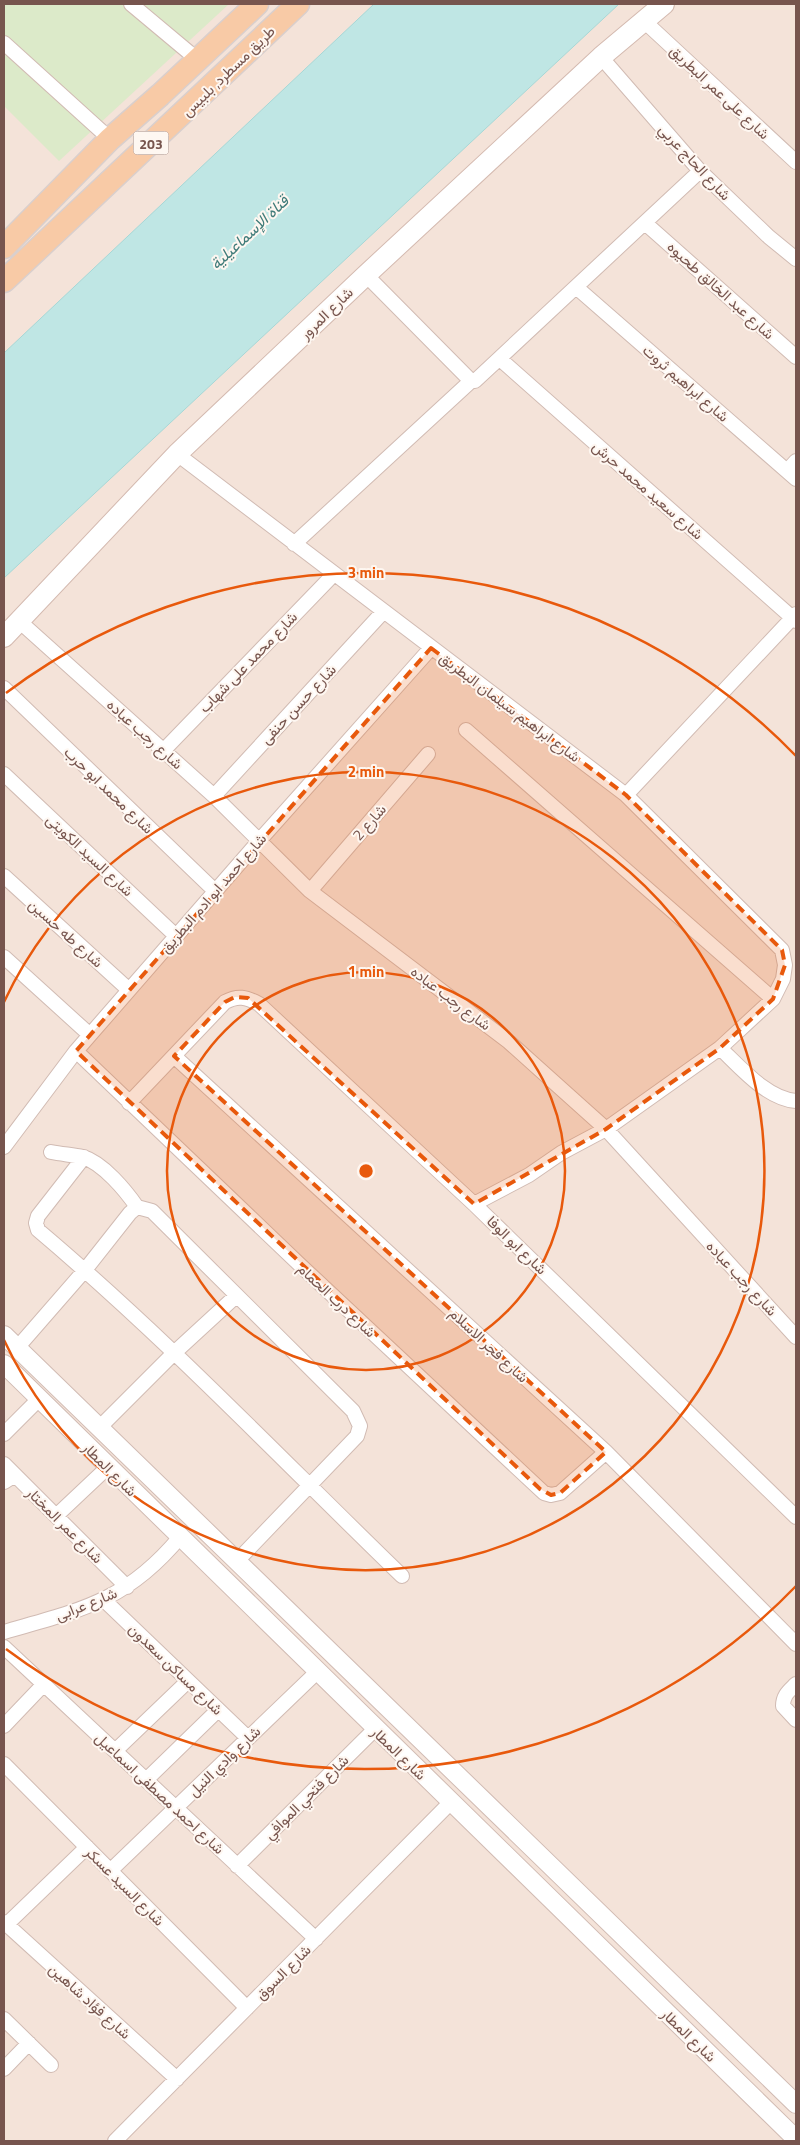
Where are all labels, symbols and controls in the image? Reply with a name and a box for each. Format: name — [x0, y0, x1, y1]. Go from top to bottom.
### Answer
street label: طريق مسطرد, بلبيس — [176, 20, 280, 122]
street label: شارع على عمر البطريق — [665, 39, 775, 145]
street label: شارع الحاج عربي — [652, 118, 737, 207]
road number: 203 — [134, 132, 168, 154]
water label: قناة الإسماعيلية — [204, 188, 295, 275]
street label: شارع عبد الخالق طحيوه — [662, 235, 780, 345]
street label: شارع المرور — [293, 281, 358, 345]
street label: شارع ابراهيم ثروت — [638, 339, 735, 427]
street label: شارع سعيد محمد حرش — [587, 435, 709, 545]
text: 3 min — [348, 561, 384, 584]
street label: شارع محمد على شهاب — [193, 606, 303, 718]
street label: شارع ابراهيم سيلمان البطريق — [435, 646, 586, 768]
street label: شارع حسن حنفى — [255, 659, 342, 749]
street label: شارع رجب عباده — [102, 693, 188, 775]
street label: شارع محمد ابو حرب — [59, 741, 159, 839]
text: 2 min — [348, 760, 384, 783]
street label: شارع 2 — [347, 799, 392, 845]
street label: شارع السيد الكويتى — [41, 808, 139, 902]
street label: شارع احمد ابو ادم البطريق — [154, 828, 272, 958]
street label: شارع طه حسين — [23, 893, 109, 973]
text: 1 min — [348, 960, 384, 983]
street label: شارع رجب عباده — [406, 960, 496, 1036]
centre of rings — [357, 1162, 375, 1180]
street label: شارع ابو الوفا — [481, 1210, 553, 1280]
street label: شارع رجب عباده — [701, 1235, 783, 1321]
street label: شارع درب الحمام — [292, 1257, 382, 1343]
street label: شارع فجر الاسلام — [444, 1302, 534, 1388]
street label: شارع المطار — [77, 1436, 143, 1502]
street label: شارع عمر المختار — [21, 1481, 109, 1569]
street label: شارع عرابى — [52, 1581, 121, 1627]
street label: شارع مساكن سعدون — [123, 1618, 229, 1720]
street label: شارع وادي النيل — [182, 1720, 267, 1803]
street label: شارع المطار — [365, 1720, 432, 1785]
street label: شارع احمد مصطفى اسماعيل — [90, 1727, 230, 1860]
street label: شارع فتحي الموافي — [258, 1749, 355, 1846]
street label: شارع السيد عسكر — [79, 1840, 170, 1931]
street label: شارع السوق — [250, 1939, 316, 2005]
street label: شارع فؤاد شاهين — [44, 1958, 136, 2044]
street label: شارع المطار — [655, 2002, 722, 2067]

